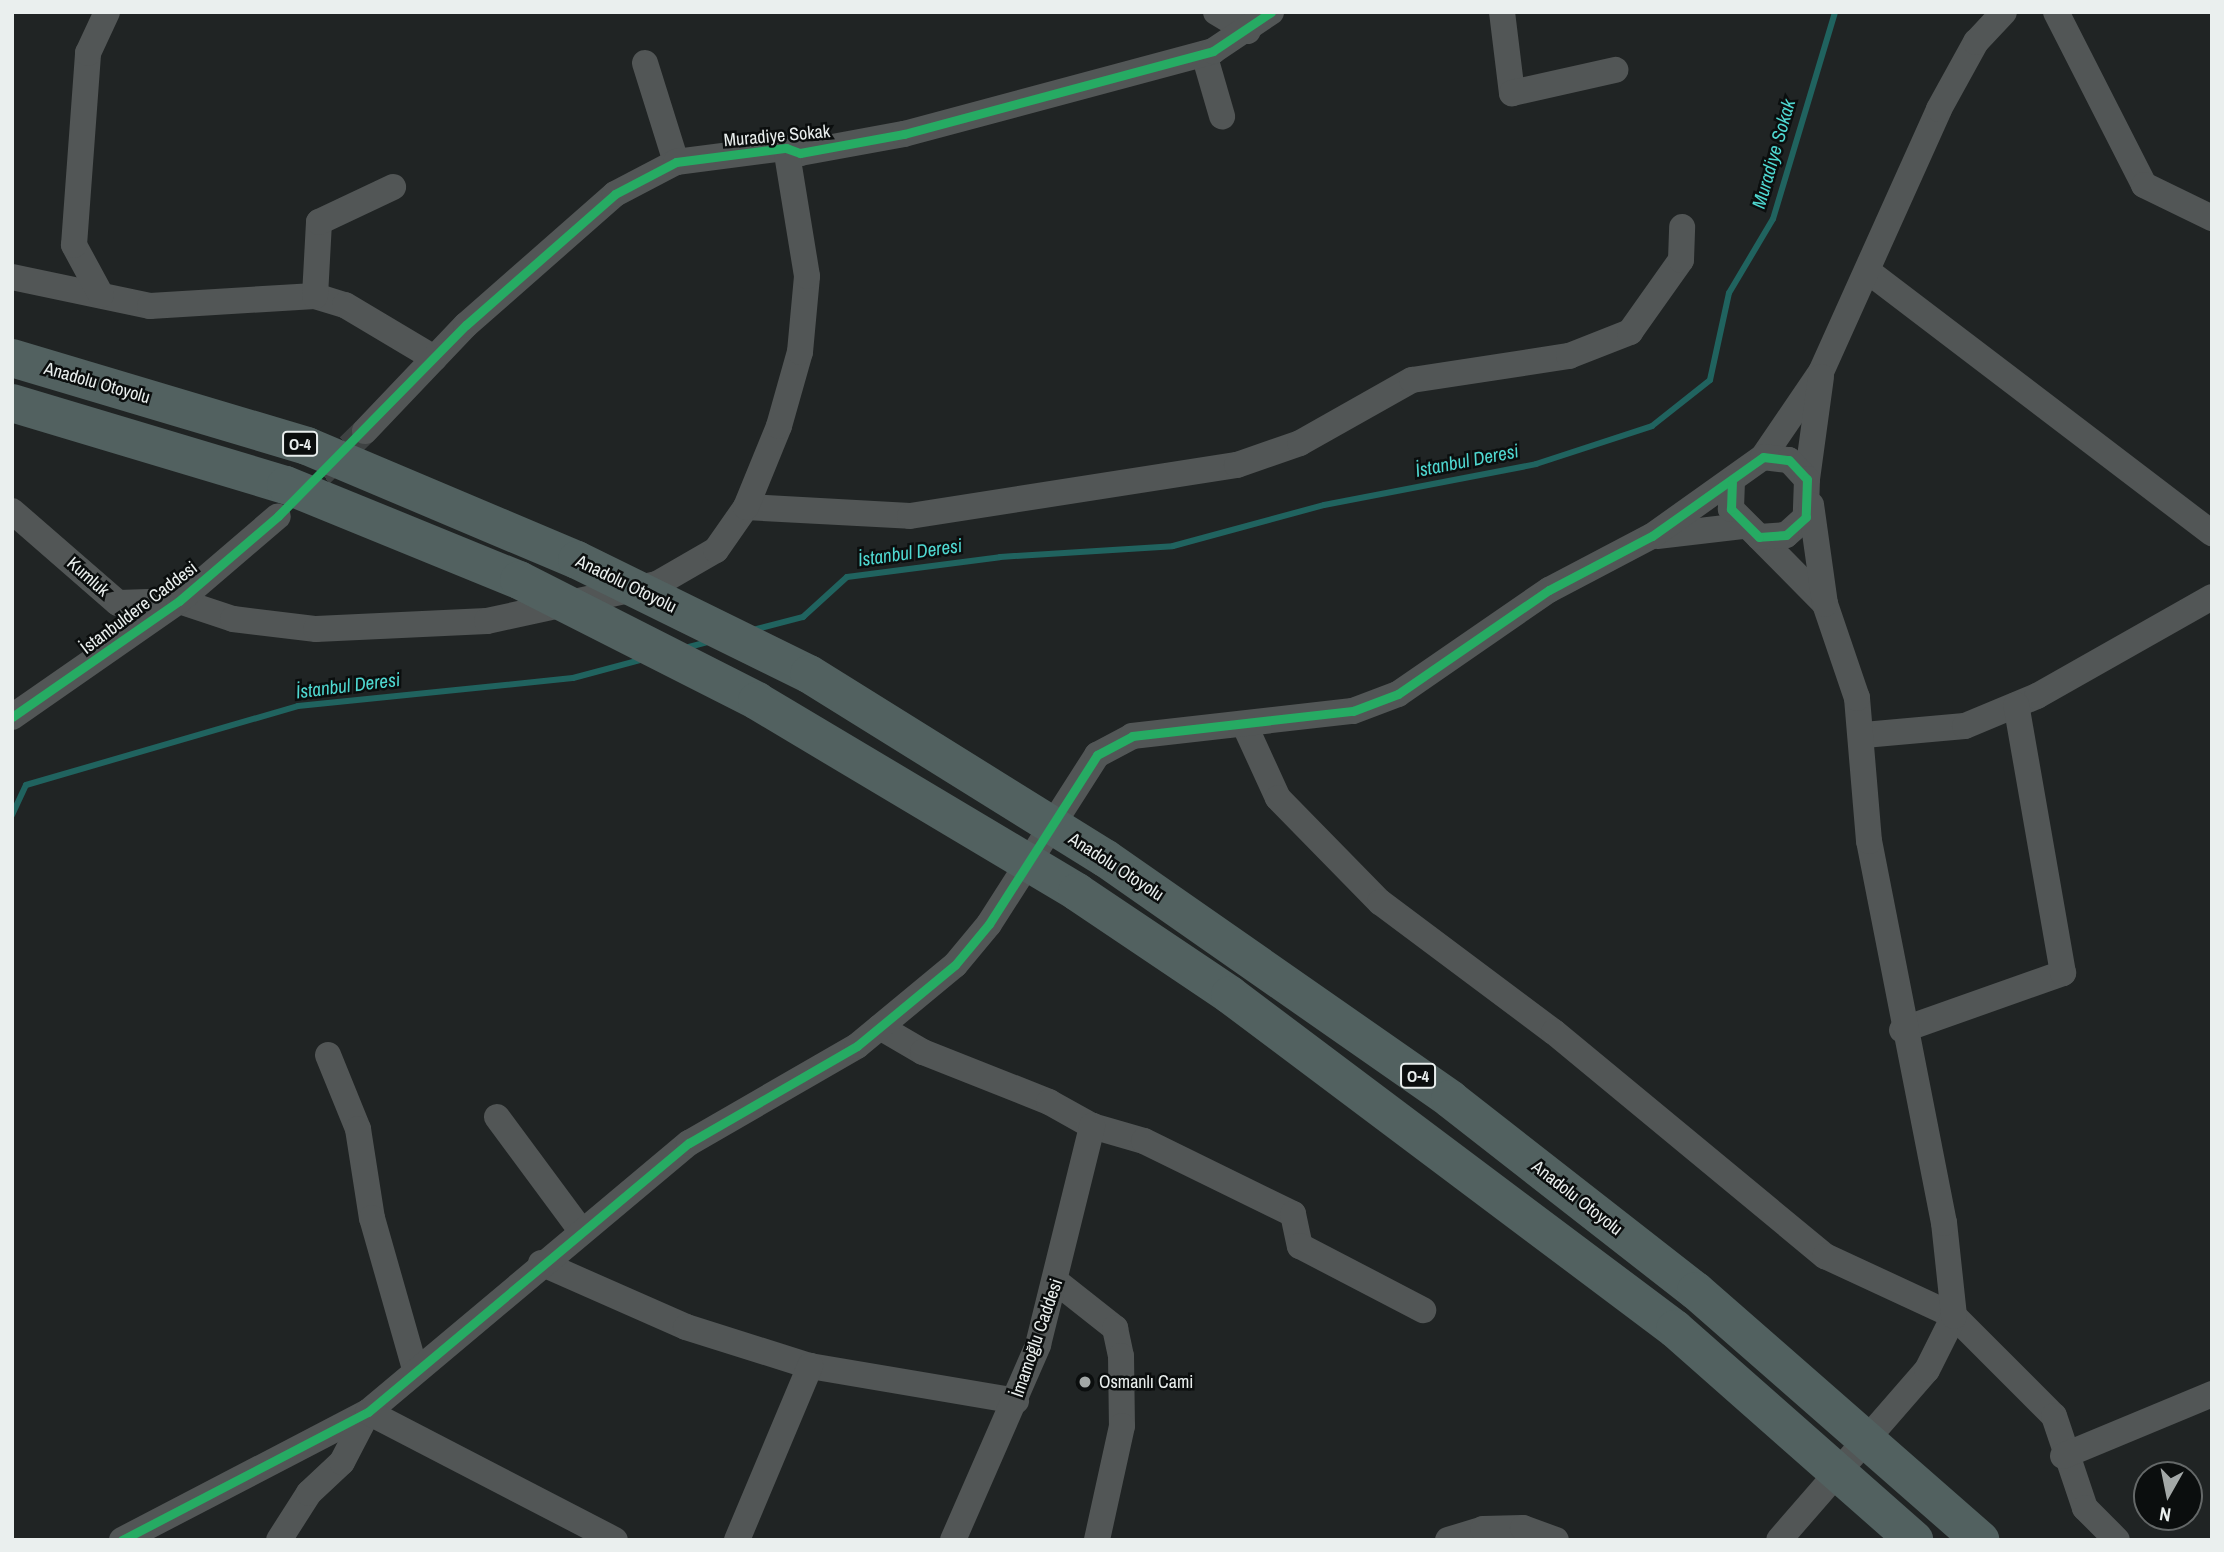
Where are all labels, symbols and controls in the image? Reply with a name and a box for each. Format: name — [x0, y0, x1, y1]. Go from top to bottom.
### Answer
water label: Muradiye Sokak — [1748, 97, 1800, 211]
street label: Muradiye Sokak — [723, 121, 831, 151]
street label: Anadolu Otoyolu — [42, 358, 152, 408]
road number: O-4 — [281, 432, 319, 457]
water label: İstanbul Deresi — [1413, 440, 1521, 482]
water label: İstanbul Deresi — [857, 534, 963, 572]
street label: Anadolu Otoyolu — [572, 550, 680, 618]
street label: Kumluk — [62, 553, 114, 601]
street label: İstanbuldere Caddesi — [76, 557, 202, 659]
water label: İstanbul Deresi — [295, 668, 401, 704]
street label: Anadolu Otoyolu — [1064, 828, 1168, 906]
road number: O-4 — [1399, 1064, 1437, 1088]
street label: Anadolu Otoyolu — [1527, 1156, 1627, 1240]
street label: İmamoğlu Caddesi — [1007, 1276, 1067, 1400]
place label: Osmanlı Cami — [1099, 1371, 1193, 1393]
marker: Osmanlı Cami — [1077, 1374, 1093, 1390]
north arrow — [2133, 1461, 2203, 1531]
text: N — [2157, 1501, 2173, 1528]

